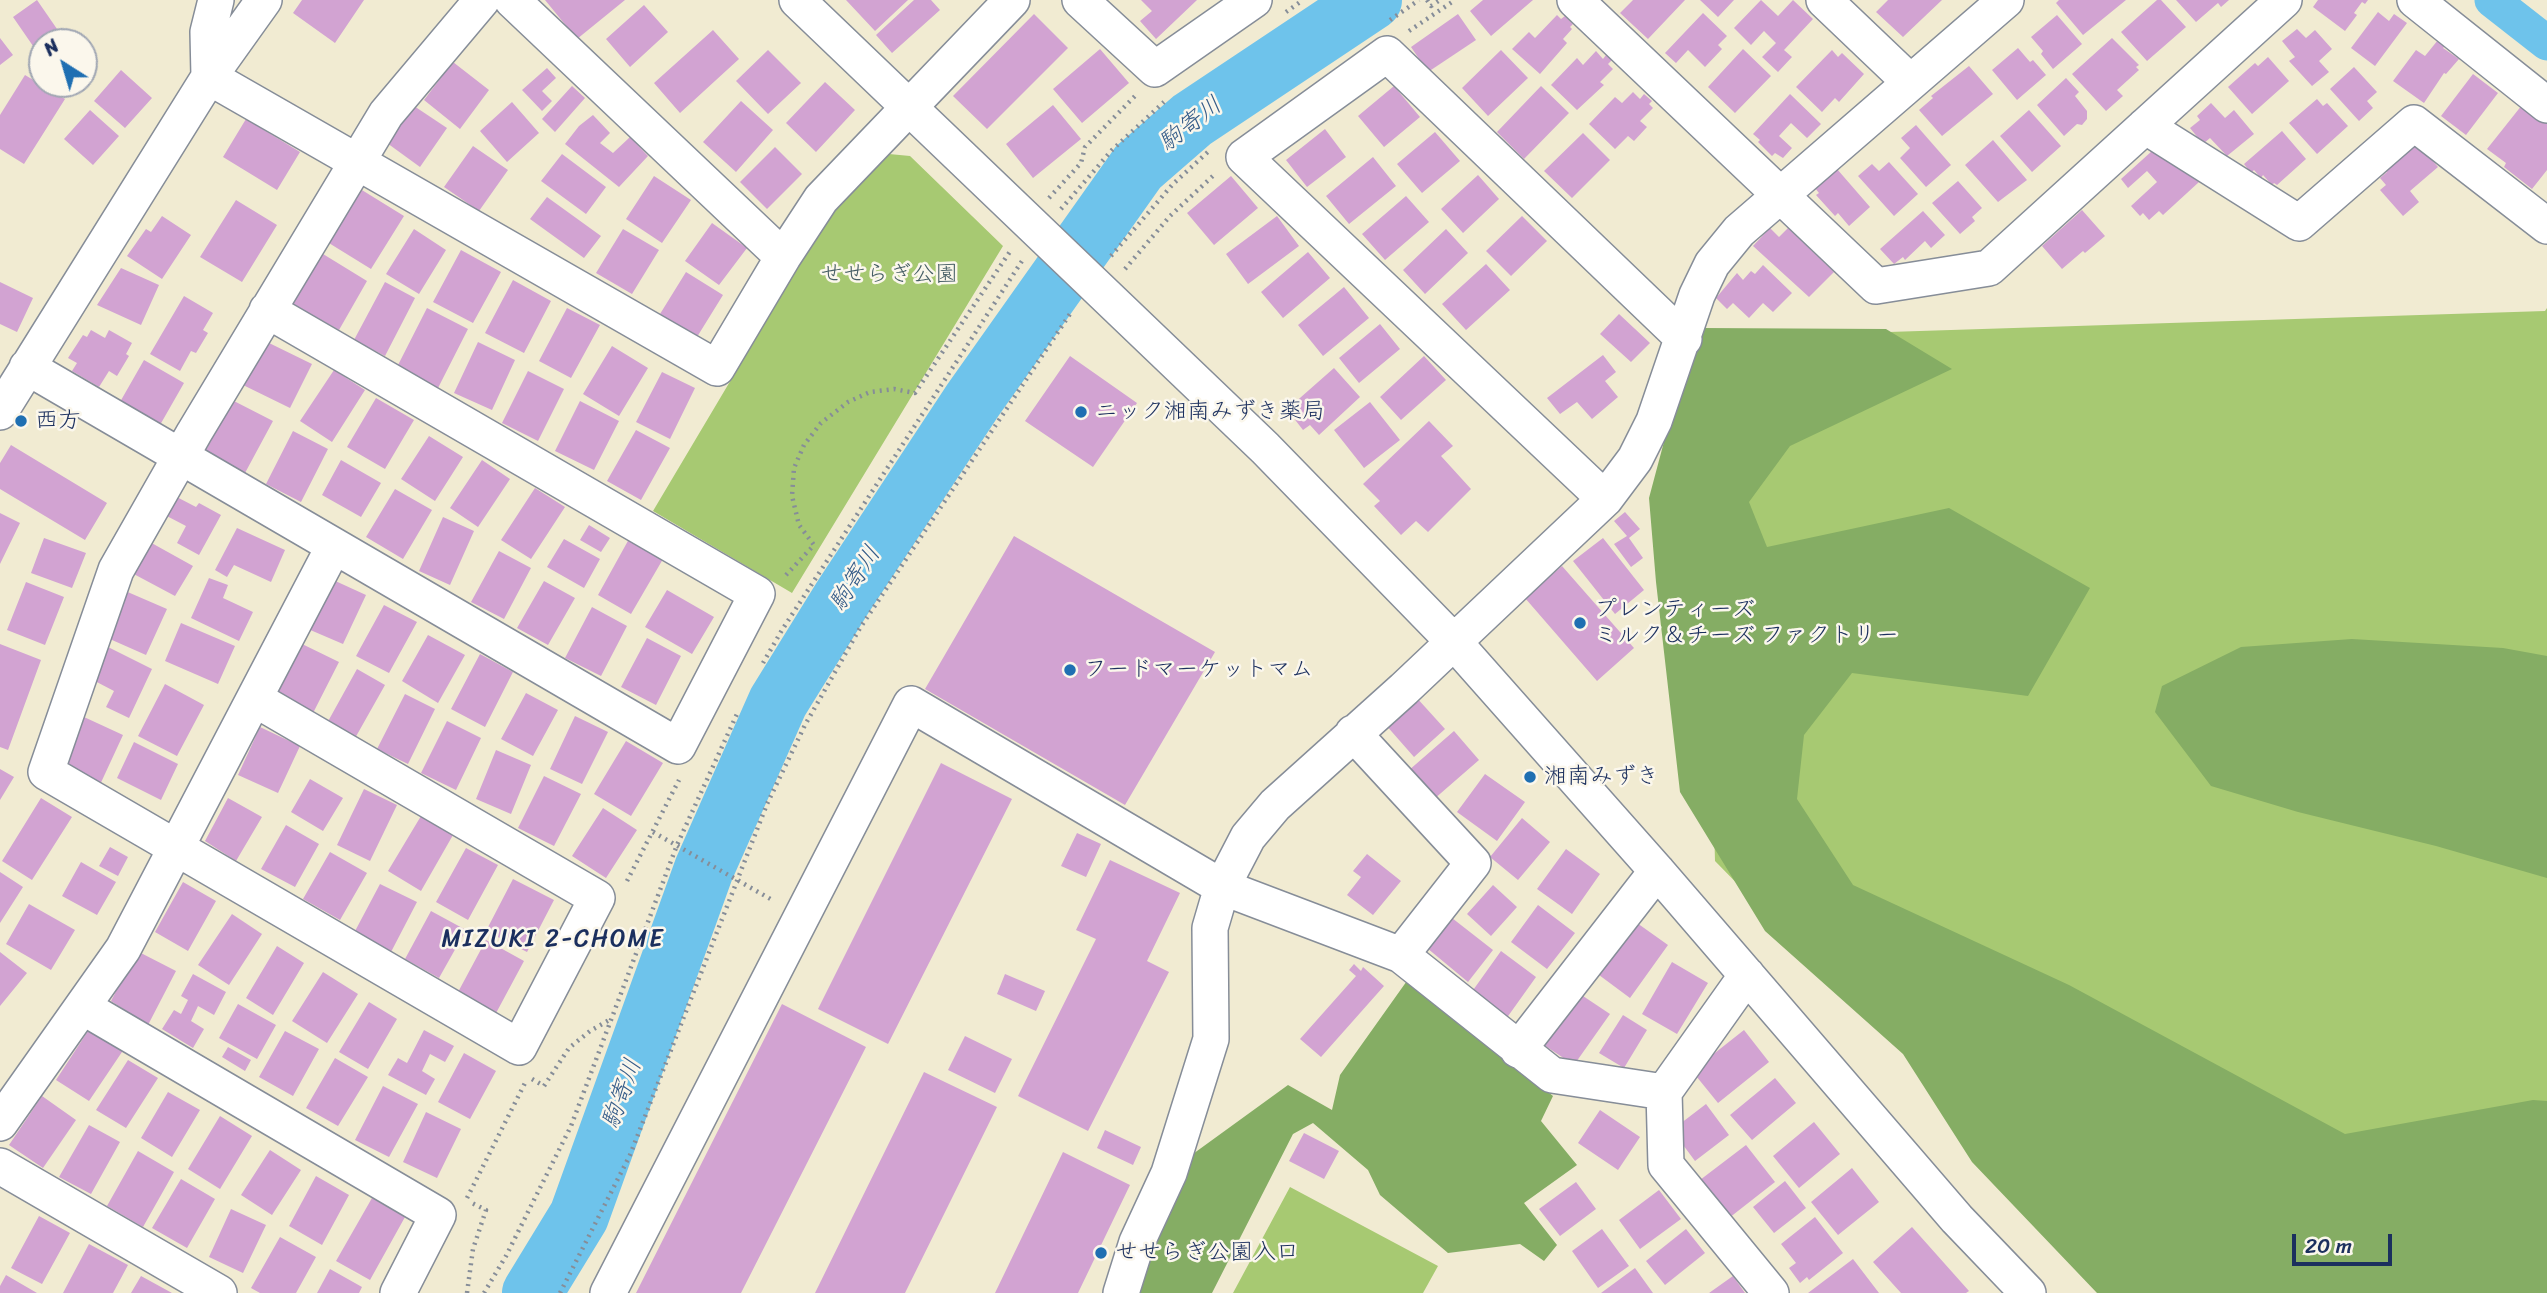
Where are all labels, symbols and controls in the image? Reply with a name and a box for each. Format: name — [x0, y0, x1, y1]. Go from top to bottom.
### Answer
north arrow — [28, 28, 98, 98]
text: N — [36, 30, 66, 65]
water label: 駒寄川 — [1154, 91, 1228, 159]
park label: せせらぎ公園 — [820, 261, 958, 289]
place label: ニック湘南みずき薬局 — [1095, 398, 1325, 426]
marker: ニック湘南みずき薬局 — [1073, 404, 1089, 420]
place label: 西方 — [35, 407, 81, 435]
marker: 西方 — [13, 413, 29, 429]
water label: 駒寄川 — [824, 541, 888, 617]
place label: プレンティーズ ミルク＆チーズ ファクトリー — [1594, 596, 1899, 650]
marker: プレンティーズ ミルク＆チーズ ファクトリー — [1572, 615, 1588, 631]
place label: フードマーケットマム — [1084, 656, 1314, 684]
marker: フードマーケットマム — [1062, 662, 1078, 678]
place label: 湘南みずき — [1544, 763, 1659, 791]
marker: 湘南みずき — [1522, 769, 1538, 785]
district label: MIZUKI 2-CHOME — [445, 926, 661, 954]
water label: 駒寄川 — [597, 1055, 649, 1133]
scale bar — [2295, 1220, 2395, 1264]
text: 20 m — [2305, 1227, 2352, 1265]
place label: せせらぎ公園入口 — [1115, 1239, 1299, 1267]
marker: せせらぎ公園入口 — [1093, 1245, 1109, 1261]

